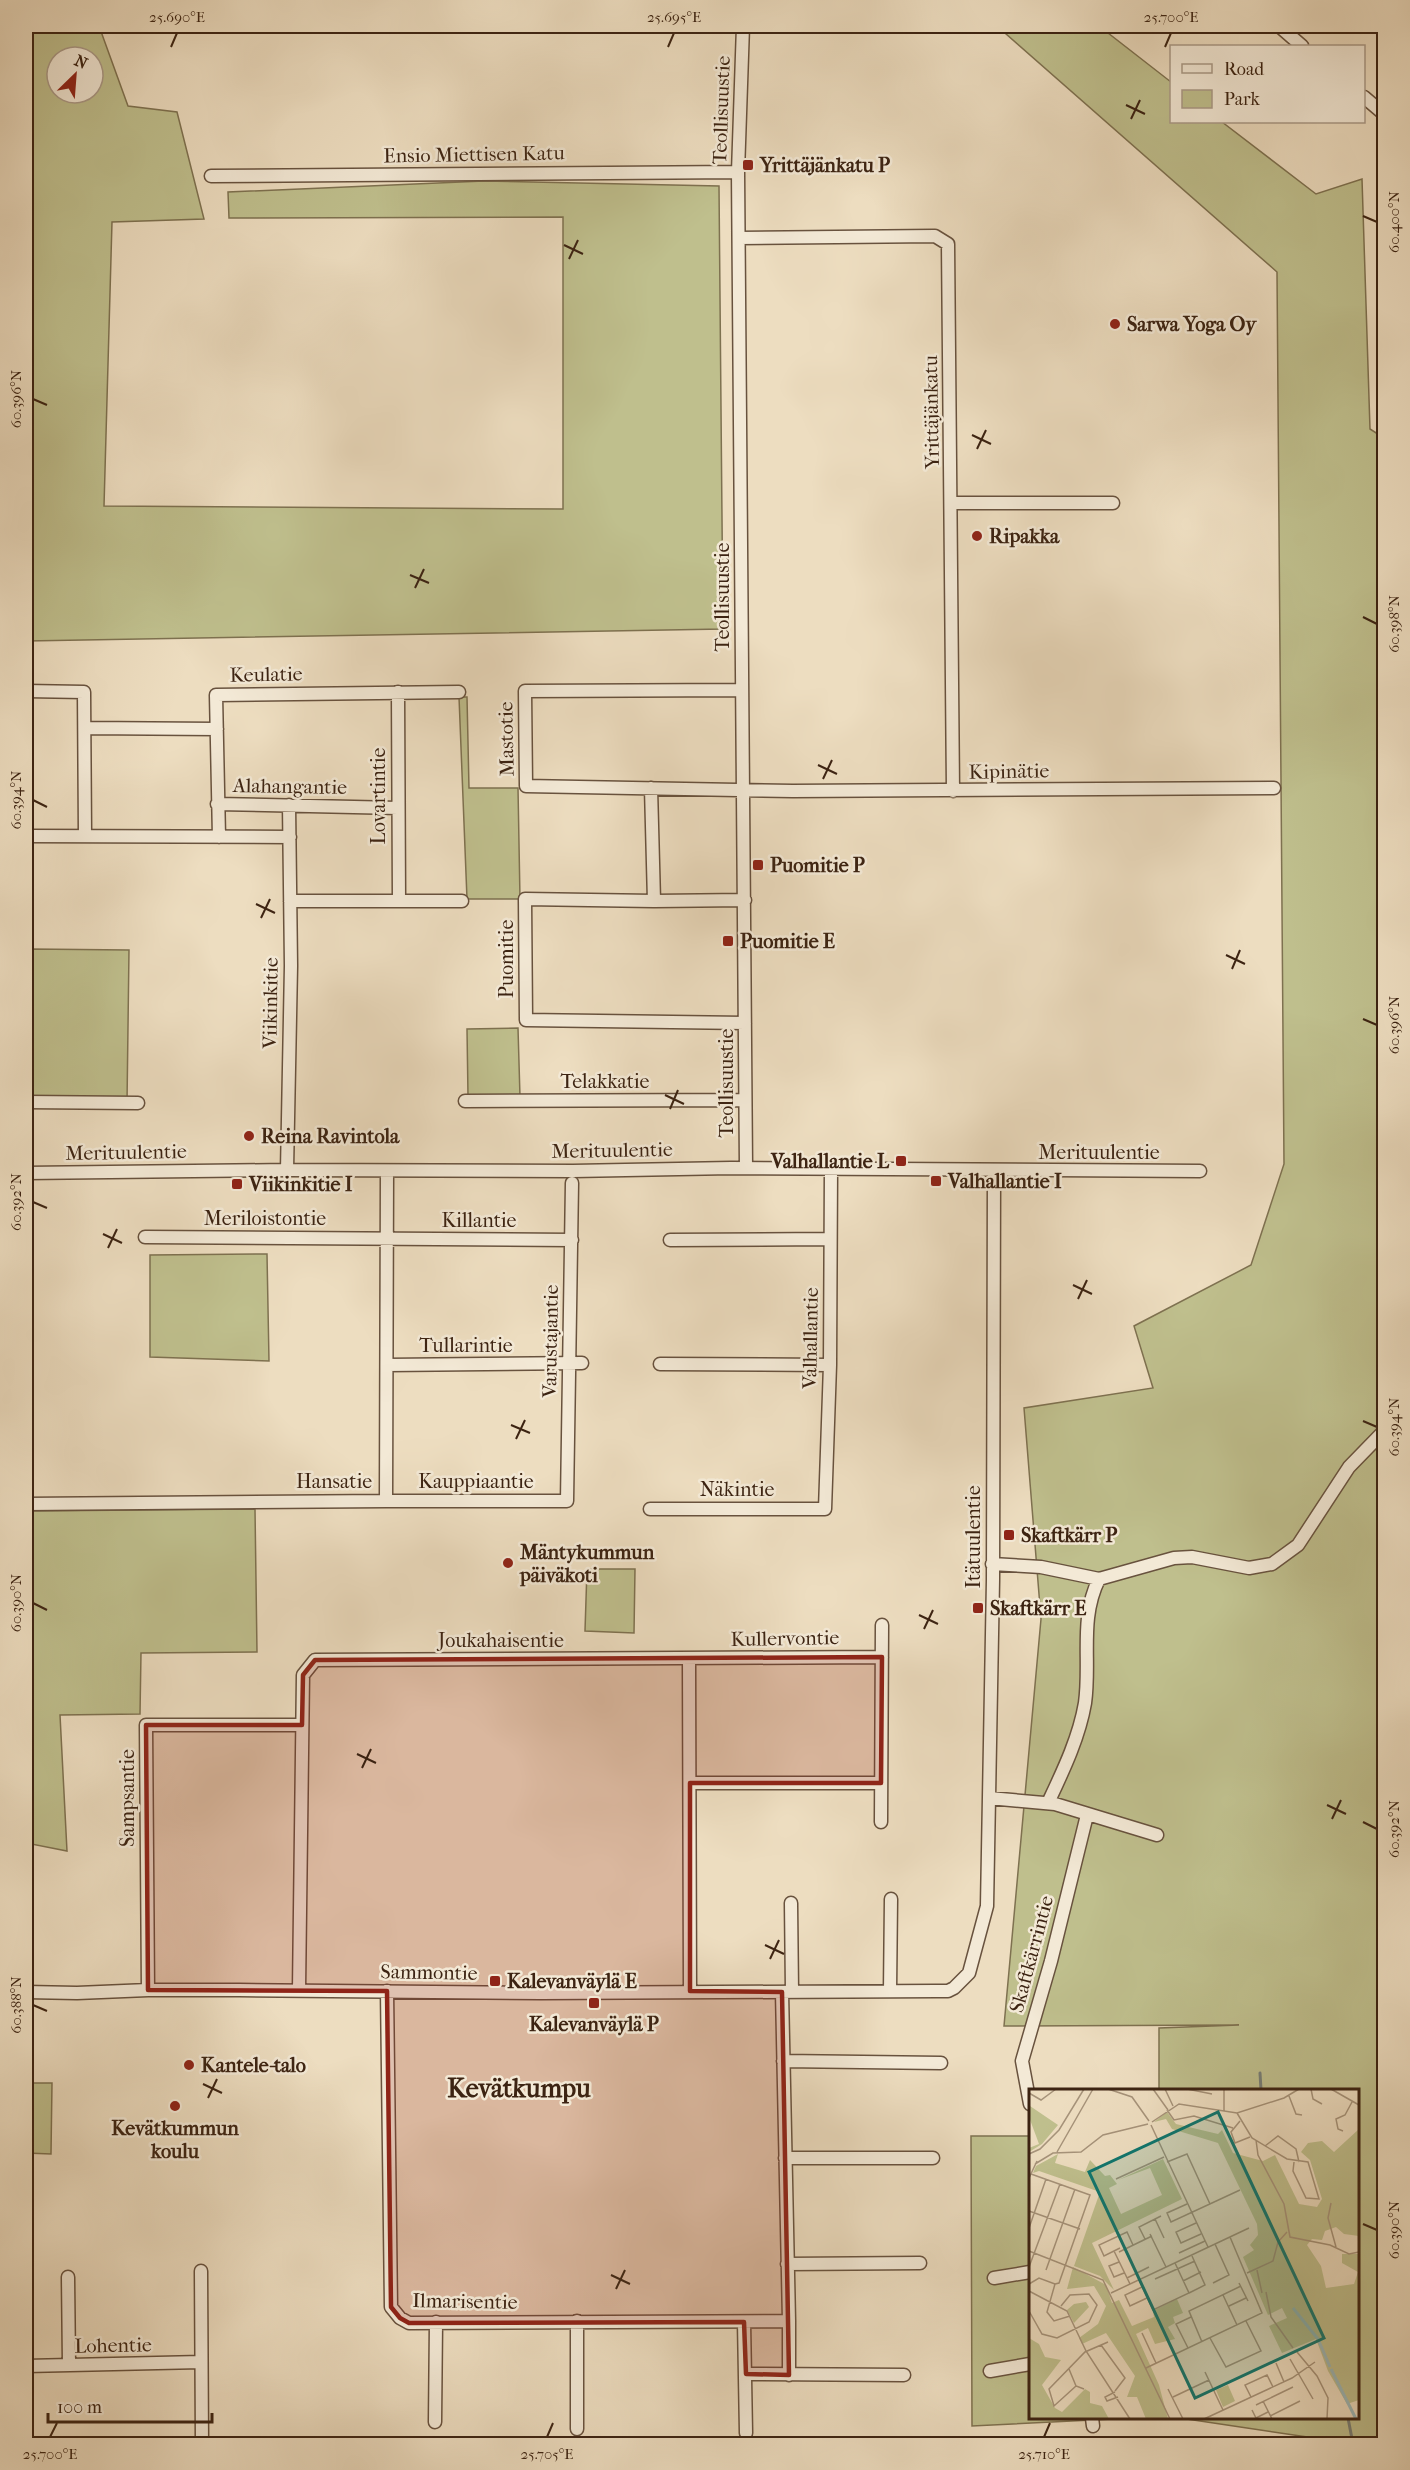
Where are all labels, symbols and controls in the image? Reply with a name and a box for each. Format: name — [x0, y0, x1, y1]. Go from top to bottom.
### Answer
text: 25.690°E — [149, 8, 205, 26]
text: 25.695°E — [647, 8, 701, 26]
text: 25.700°E — [1144, 8, 1198, 26]
north arrow — [45, 45, 105, 105]
legend — [1170, 45, 1365, 123]
text: N — [72, 51, 91, 73]
street label: Teollisuustie — [708, 55, 735, 165]
text: Road — [1224, 59, 1264, 80]
text: Park — [1224, 89, 1261, 110]
street label: Ensio Miettisen Katu — [383, 141, 565, 168]
place label: Yrittäjänkatu P — [759, 154, 890, 177]
marker: Yrittäjänkatu P — [741, 158, 755, 172]
text: 60.400°N — [1385, 190, 1403, 253]
place label: Sarwa Yoga Oy — [1127, 313, 1257, 336]
marker: Sarwa Yoga Oy — [1108, 317, 1122, 331]
street label: Yrittäjänkatu — [919, 354, 944, 470]
text: 60.396°N — [7, 369, 25, 428]
place label: Ripakka — [989, 525, 1060, 548]
marker: Ripakka — [970, 529, 984, 543]
street label: Teollisuustie — [711, 543, 734, 651]
text: 60.398°N — [1385, 595, 1403, 653]
street label: Keulatie — [229, 662, 303, 687]
street label: Mastotie — [494, 701, 519, 777]
street label: Lovartintie — [367, 747, 390, 844]
street label: Kipinätie — [968, 759, 1050, 784]
text: 60.394°N — [7, 770, 25, 829]
street label: Alahangantie — [232, 774, 347, 799]
place label: Puomitie P — [770, 854, 865, 877]
marker: Puomitie P — [751, 858, 765, 872]
street label: Puomitie — [495, 920, 518, 998]
place label: Puomitie E — [740, 930, 835, 953]
marker: Puomitie E — [721, 934, 735, 948]
street label: Viikinkitie — [258, 957, 283, 1050]
text: 60.396°N — [1385, 995, 1403, 1054]
street label: Teollisuustie — [715, 1029, 738, 1137]
street label: Telakkatie — [561, 1070, 650, 1093]
place label: Reina Ravintola — [261, 1125, 400, 1148]
marker: Reina Ravintola — [242, 1129, 256, 1143]
street label: Merituulentie — [551, 1138, 673, 1163]
street label: Merituulentie — [65, 1140, 187, 1165]
street label: Merituulentie — [1038, 1141, 1160, 1164]
place label: Valhallantie L — [770, 1150, 890, 1173]
marker: Valhallantie L — [894, 1154, 908, 1168]
place label: Valhallantie I — [947, 1170, 1062, 1193]
text: 60.392°N — [7, 1172, 25, 1231]
place label: Viikinkitie I — [248, 1173, 353, 1196]
marker: Valhallantie I — [929, 1174, 943, 1188]
marker: Viikinkitie I — [230, 1177, 244, 1191]
street label: Meriloistontie — [204, 1207, 326, 1230]
street label: Killantie — [441, 1209, 517, 1232]
street label: Varustajantie — [538, 1284, 563, 1399]
street label: Valhallantie — [798, 1287, 823, 1390]
street label: Tullarintie — [419, 1334, 513, 1357]
text: 60.394°N — [1385, 1397, 1403, 1456]
street label: Hansatie — [296, 1470, 372, 1493]
street label: Kauppiaantie — [418, 1470, 534, 1493]
street label: Näkintie — [700, 1478, 774, 1501]
street label: Itätuulentie — [962, 1485, 985, 1589]
place label: Skaftkärr P — [1021, 1524, 1117, 1547]
marker: Skaftkärr P — [1002, 1528, 1016, 1542]
place label: Mäntykummun päiväkoti — [519, 1541, 655, 1587]
marker: Mäntykummun päiväkoti — [501, 1556, 515, 1570]
text: 60.390°N — [7, 1573, 25, 1632]
place label: Skaftkärr E — [990, 1597, 1087, 1620]
marker: Skaftkärr E — [971, 1601, 985, 1615]
street label: Kullervontie — [731, 1626, 840, 1651]
street label: Joukahaisentie — [436, 1629, 564, 1652]
street label: Sampsantie — [116, 1749, 139, 1847]
text: 60.392°N — [1385, 1799, 1403, 1858]
street label: Skaftkärrintie — [1005, 1893, 1058, 2015]
street label: Sammontie — [380, 1960, 478, 1985]
place label: Kalevanväylä E — [507, 1970, 637, 1993]
marker: Kalevanväylä E — [488, 1974, 502, 1988]
text: 60.388°N — [7, 1976, 25, 2034]
marker: Kalevanväylä P — [587, 1996, 601, 2010]
place label: Kalevanväylä P — [529, 2013, 659, 2036]
place label: Kantele-talo — [201, 2054, 306, 2077]
marker: Kantele-talo — [182, 2058, 196, 2072]
district label: Kevätkumpu — [447, 2073, 591, 2104]
inset map — [1029, 2089, 1359, 2419]
marker: Kevätkummun koulu — [168, 2099, 182, 2113]
place label: Kevätkummun koulu — [111, 2117, 239, 2163]
text: 60.390°N — [1385, 2200, 1403, 2259]
street label: Ilmarisentie — [412, 2289, 518, 2314]
street label: Lohentie — [74, 2333, 152, 2358]
scale bar — [48, 2386, 212, 2424]
text: 100 m — [57, 2397, 102, 2418]
text: 25.700°E — [23, 2445, 77, 2463]
text: 25.705°E — [521, 2445, 573, 2463]
text: 25.710°E — [1018, 2445, 1070, 2463]

